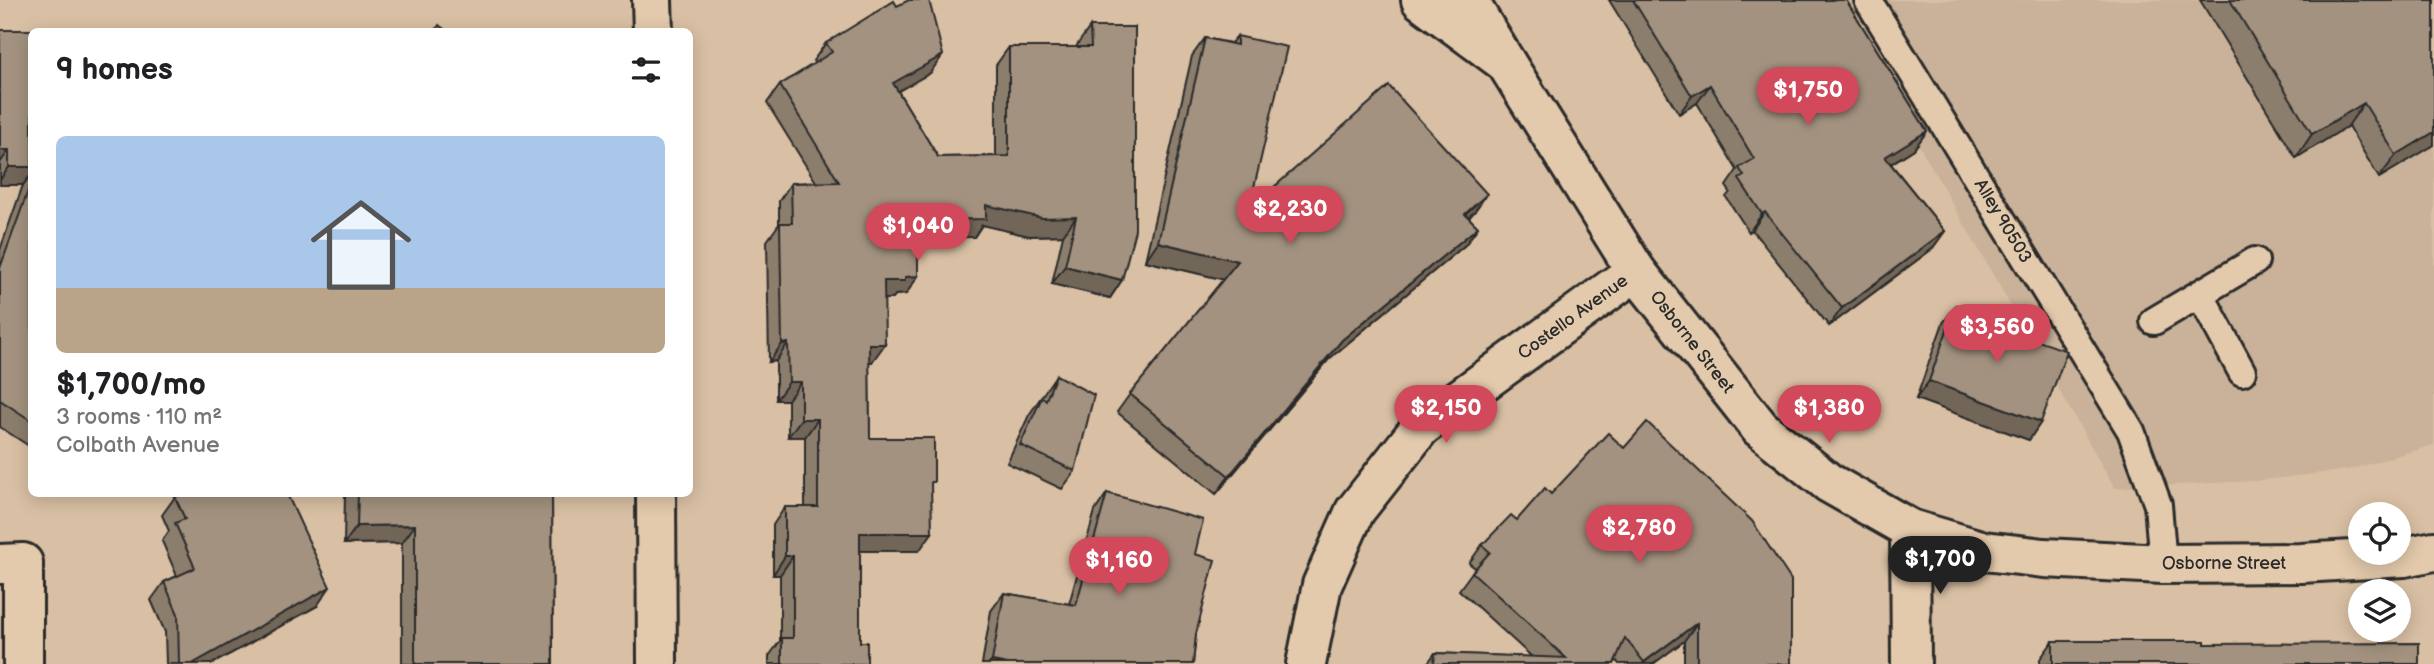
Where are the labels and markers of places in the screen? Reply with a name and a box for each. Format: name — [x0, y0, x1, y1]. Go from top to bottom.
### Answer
pin: $1,750 — [1751, 68, 1865, 127]
pin: $2,230 — [1233, 187, 1347, 246]
pin: $1,040 — [861, 204, 975, 263]
pin: $3,560 — [1940, 304, 2054, 364]
pin: $2,150 — [1389, 386, 1503, 445]
pin: $1,380 — [1772, 386, 1886, 445]
pin: $2,780 — [1582, 505, 1696, 565]
pin: $1,700 — [1883, 536, 1997, 596]
pin: $1,160 — [1062, 538, 1176, 597]

